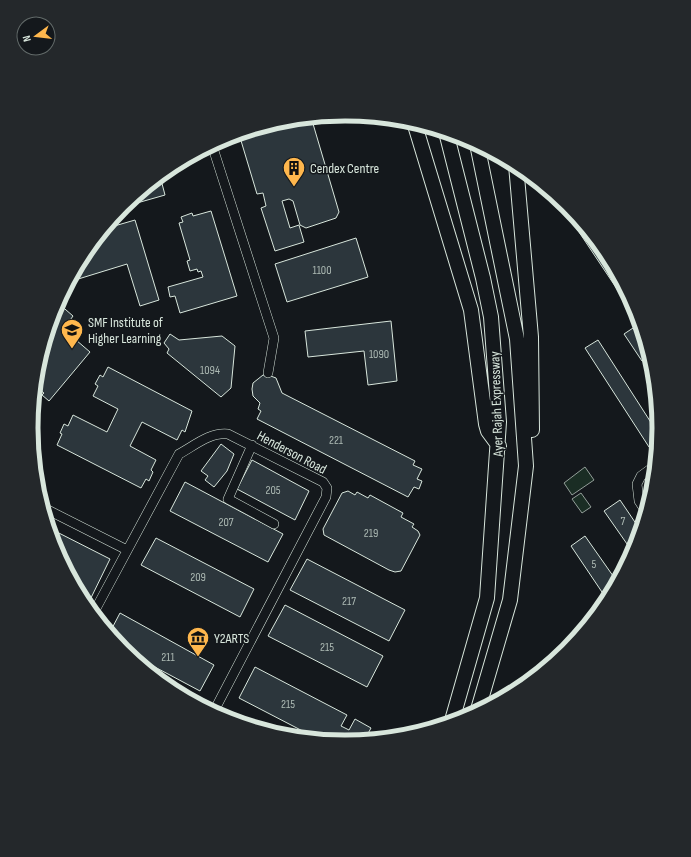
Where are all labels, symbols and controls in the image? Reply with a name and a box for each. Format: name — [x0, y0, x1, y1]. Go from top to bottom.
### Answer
north arrow — [16, 16, 56, 56]
text: N — [20, 34, 34, 43]
building icon: Cendex Centre — [281, 155, 307, 188]
place label: Cendex Centre — [310, 160, 379, 177]
house number: 1100 — [312, 263, 332, 278]
place label: SMF Institute of Higher Learning — [88, 314, 164, 347]
school or university icon: SMF Institute of Higher Learning — [59, 317, 85, 350]
house number: 1090 — [369, 347, 389, 362]
street label: Ayer Rajah Expressway — [486, 350, 507, 458]
house number: 1094 — [200, 363, 220, 378]
street label: Henderson Road — [254, 427, 330, 478]
house number: 221 — [329, 433, 344, 448]
house number: 205 — [265, 483, 281, 498]
house number: 7 — [621, 514, 626, 529]
house number: 207 — [218, 515, 234, 530]
house number: 219 — [364, 526, 378, 541]
house number: 5 — [592, 557, 597, 572]
house number: 209 — [190, 570, 206, 585]
house number: 217 — [342, 594, 356, 609]
museum icon: Y2ARTS — [185, 625, 211, 658]
place label: Y2ARTS — [214, 630, 249, 647]
house number: 215 — [320, 640, 334, 655]
house number: 211 — [161, 650, 175, 665]
house number: 215 — [281, 697, 295, 712]

